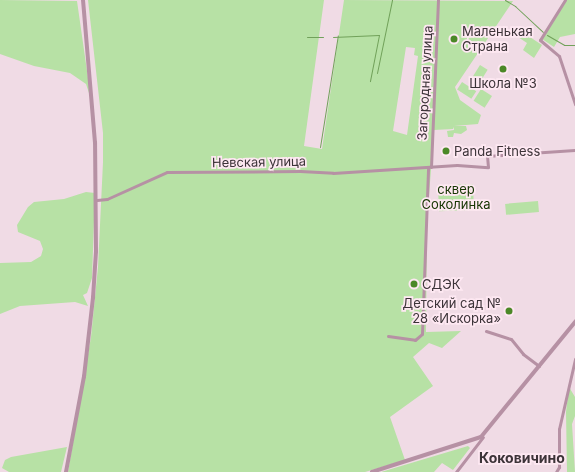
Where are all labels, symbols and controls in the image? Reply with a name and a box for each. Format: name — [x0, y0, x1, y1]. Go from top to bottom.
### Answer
place label: Маленькая Страна — [462, 24, 533, 55]
street label: Загородная улица — [414, 25, 436, 141]
marker: Маленькая Страна — [449, 34, 459, 44]
marker: Школа №3 — [498, 64, 508, 74]
place label: Школа №3 — [469, 75, 537, 91]
place label: Panda Fitness — [454, 143, 540, 159]
marker: Panda Fitness — [441, 146, 451, 156]
street label: Невская улица — [212, 153, 306, 171]
park label: сквер Соколинка — [421, 182, 491, 213]
place label: СДЭК — [422, 276, 460, 292]
marker: СДЭК — [409, 279, 419, 289]
place label: Детский сад № 28 «Искорка» — [403, 296, 501, 327]
marker: Детский сад № 28 «Искорка» — [504, 306, 514, 316]
district label: Коковичино — [479, 450, 565, 466]

